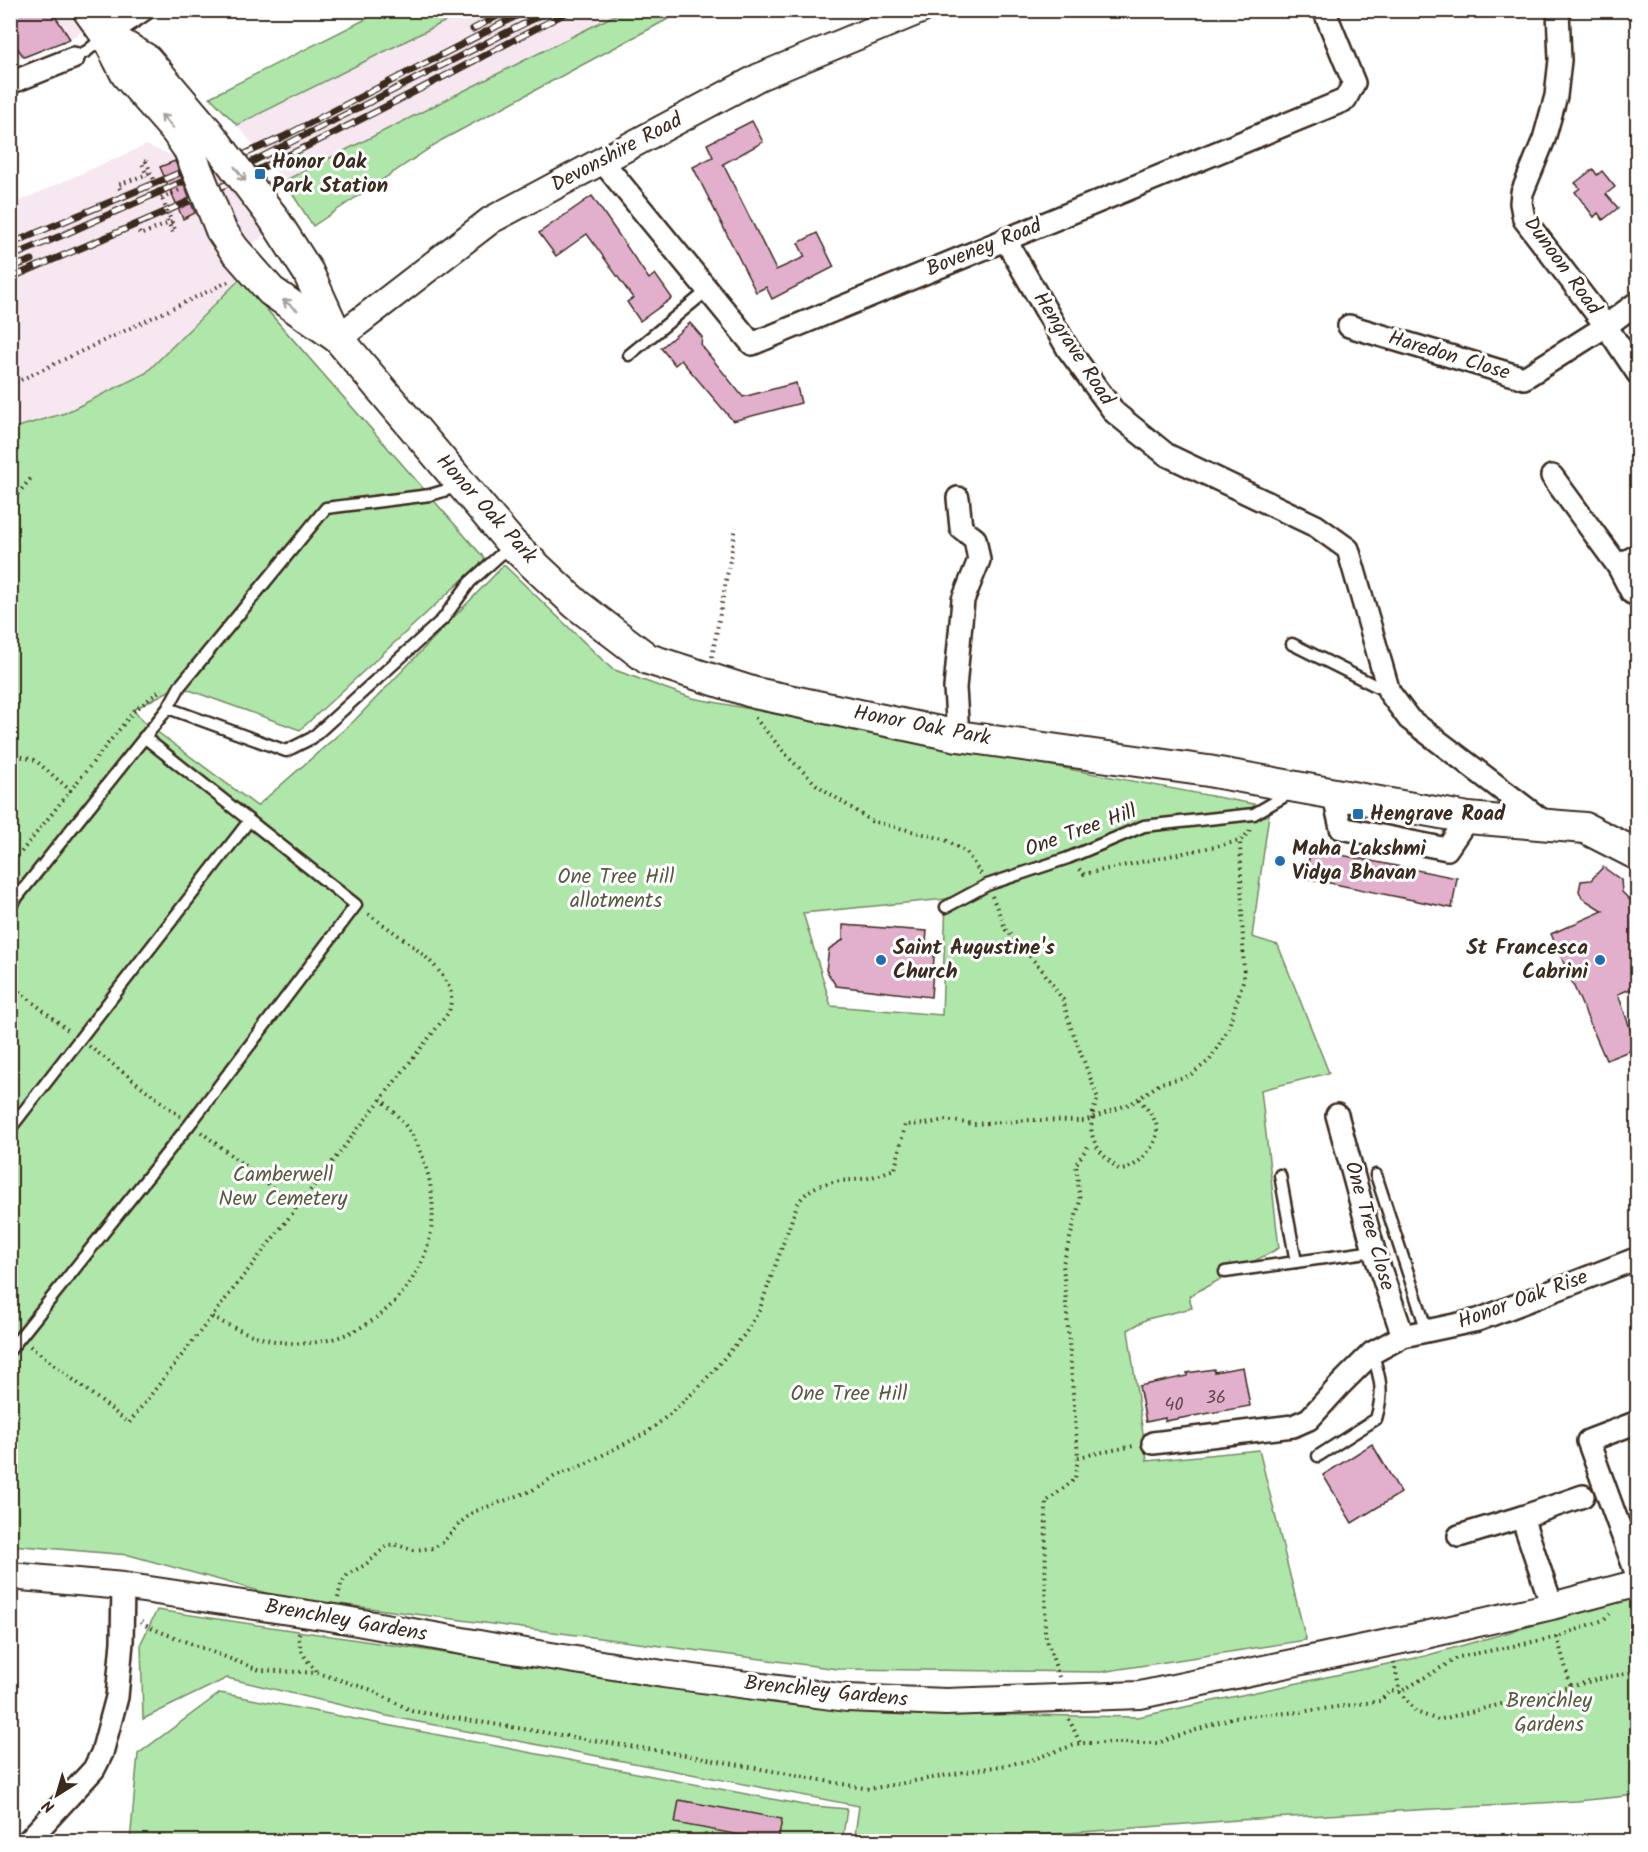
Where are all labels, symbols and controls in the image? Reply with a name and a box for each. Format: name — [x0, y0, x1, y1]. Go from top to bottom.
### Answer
street label: Devonshire Road — [545, 104, 689, 202]
one-way arrow — [160, 114, 174, 129]
place label: Honor Oak Park Station — [272, 146, 388, 203]
one-way arrow — [233, 166, 246, 182]
marker: Honor Oak Park Station — [253, 167, 267, 181]
street label: Boveney Road — [921, 210, 1047, 286]
street label: Dunoon Road — [1515, 210, 1610, 323]
street label: Hengrave Road — [1024, 285, 1123, 413]
one-way arrow — [283, 299, 299, 311]
street label: Haredon Close — [1384, 322, 1514, 390]
street label: Honor Oak Park — [427, 446, 545, 572]
street label: Honor Oak Park — [851, 697, 993, 755]
street label: One Tree Hill — [1020, 796, 1142, 866]
place label: Hengrave Road — [1370, 798, 1506, 831]
marker: Hengrave Road — [1351, 807, 1365, 821]
place label: Maha Lakshmi Vidya Bhavan — [1292, 833, 1427, 890]
marker: Maha Lakshmi Vidya Bhavan — [1273, 854, 1287, 868]
park label: One Tree Hill allotments — [558, 861, 674, 918]
place label: Saint Augustine's Church — [893, 932, 1055, 989]
place label: St Francesca Cabrini — [1466, 932, 1589, 989]
marker: Saint Augustine's Church — [874, 953, 888, 967]
marker: St Francesca Cabrini — [1593, 953, 1607, 967]
street label: One Tree Close — [1335, 1157, 1403, 1295]
park label: Camberwell New Cemetery — [219, 1159, 348, 1216]
street label: Honor Oak Rise — [1453, 1261, 1593, 1339]
park label: One Tree Hill — [791, 1378, 907, 1411]
house number: 36 — [1206, 1384, 1226, 1413]
house number: 40 — [1165, 1391, 1183, 1420]
street label: Brenchley Gardens — [262, 1590, 430, 1652]
street label: Brenchley Gardens — [743, 1667, 909, 1717]
park label: Brenchley Gardens — [1506, 1685, 1592, 1742]
north arrow — [27, 1765, 87, 1825]
text: N — [37, 1793, 60, 1819]

